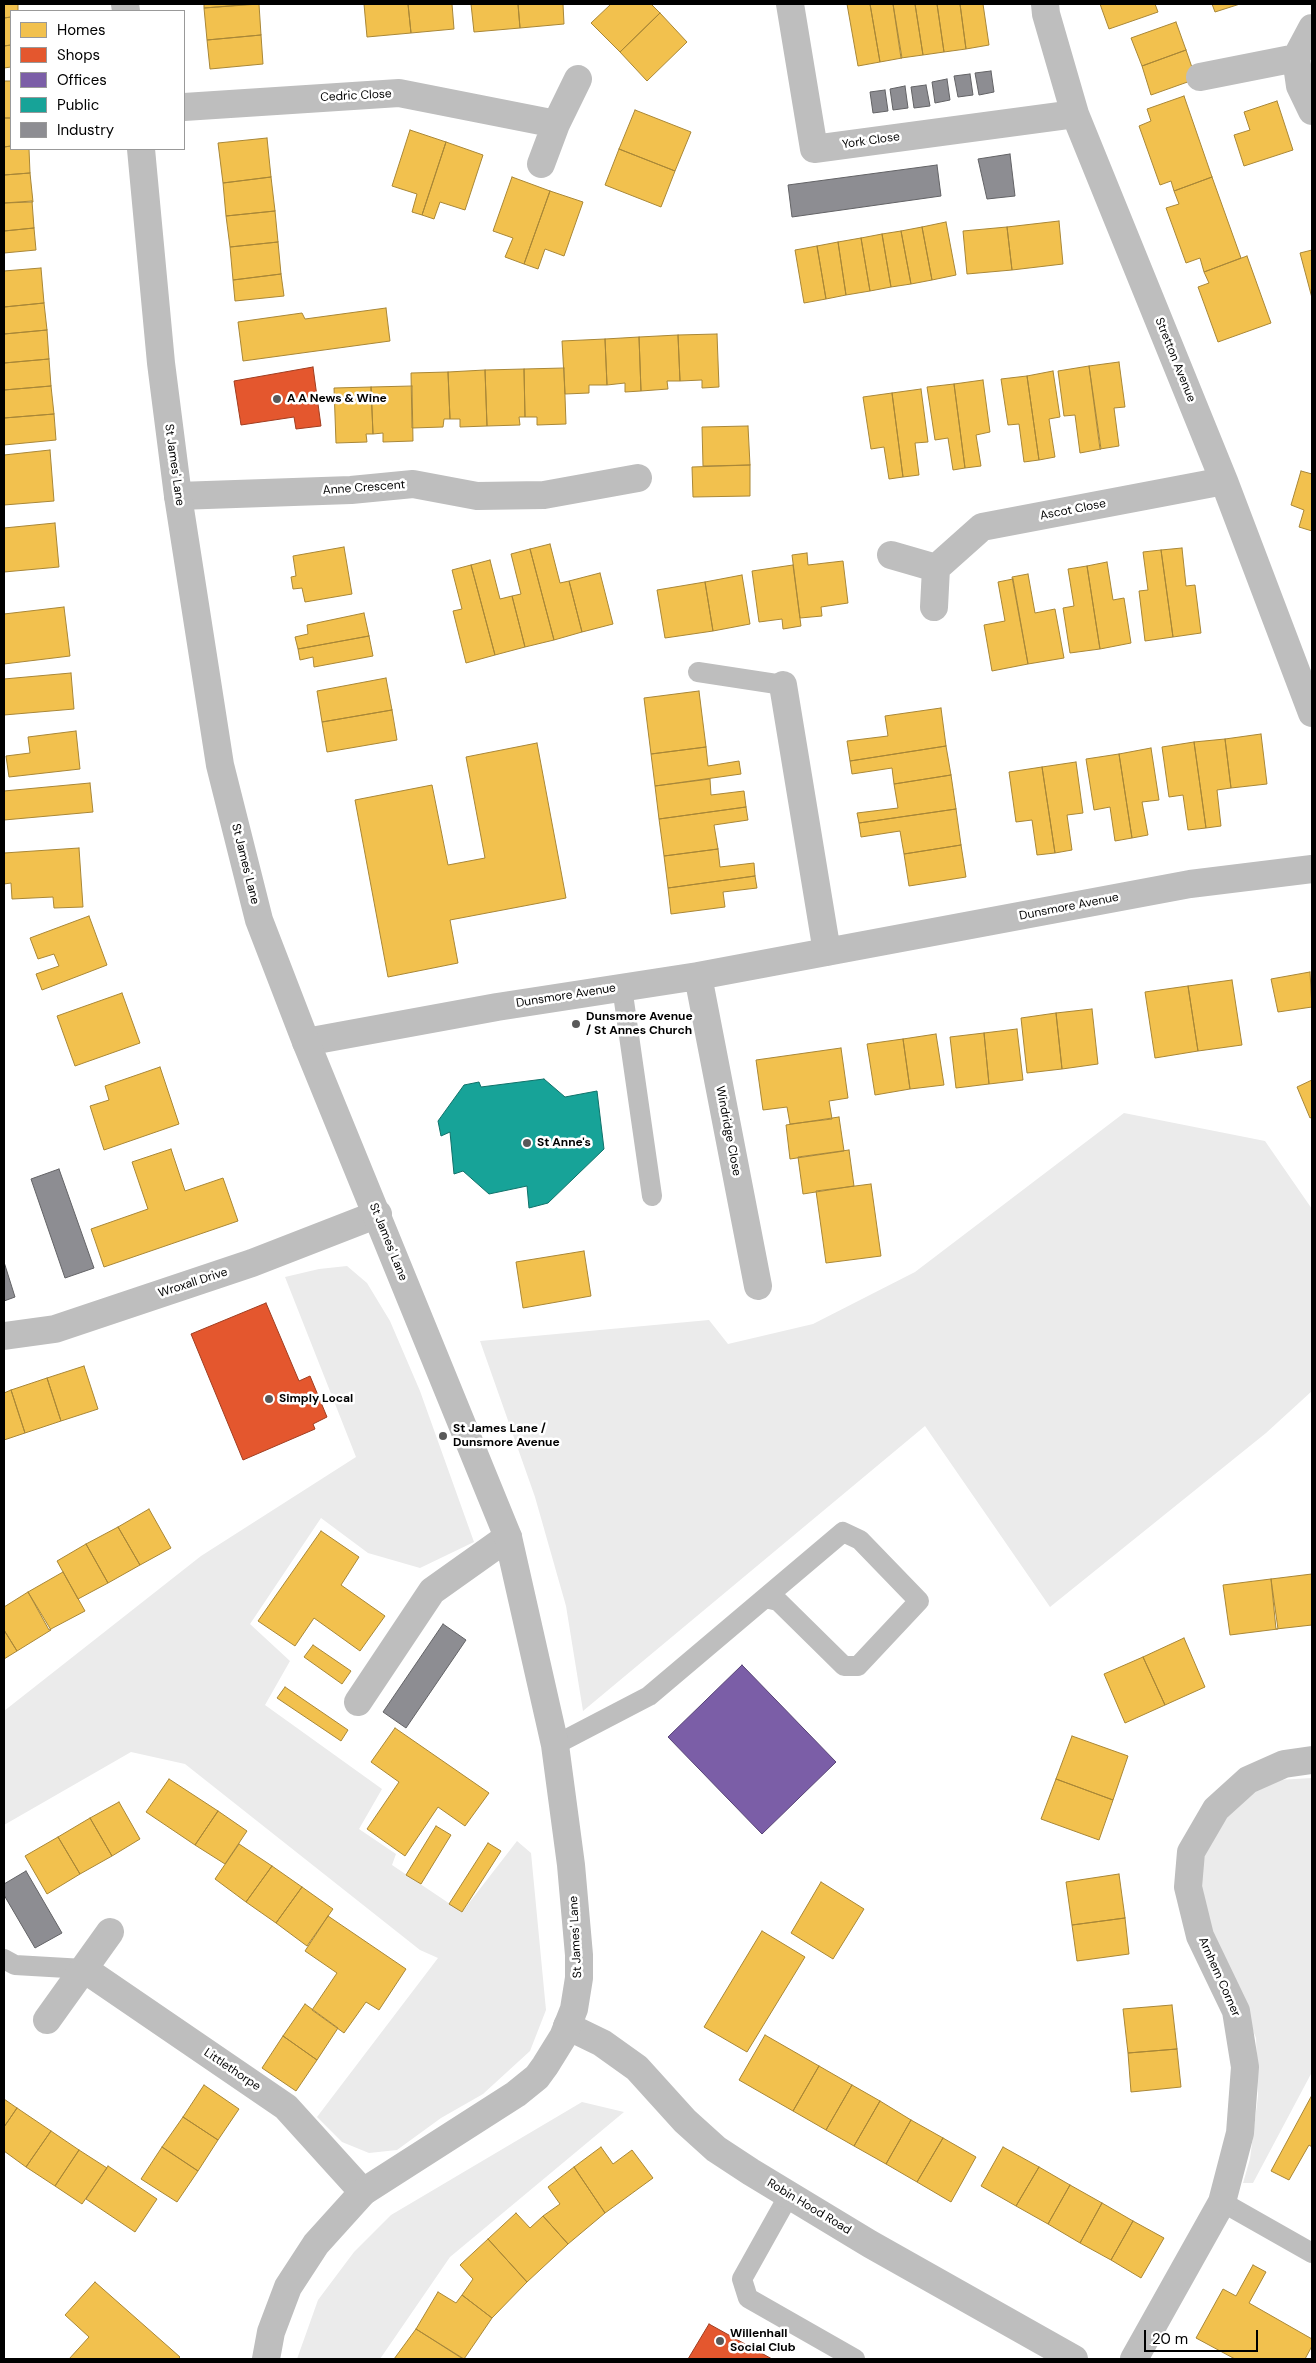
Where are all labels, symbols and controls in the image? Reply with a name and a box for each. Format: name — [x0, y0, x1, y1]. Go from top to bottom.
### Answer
legend — [10, 10, 185, 150]
text: Homes — [57, 20, 106, 40]
text: Shops — [57, 45, 100, 65]
text: Offices — [57, 70, 107, 90]
street label: Cedric Close — [320, 87, 392, 105]
text: Public — [57, 95, 99, 115]
text: Industry — [57, 120, 114, 140]
street label: York Close — [841, 130, 901, 152]
street label: Stretton Avenue — [1152, 316, 1198, 404]
place label: A A News & Wine — [287, 392, 387, 406]
marker: A A News & Wine — [271, 393, 283, 405]
street label: St James' Lane — [161, 423, 187, 507]
street label: Anne Crescent — [322, 478, 406, 498]
street label: Ascot Close — [1039, 497, 1107, 523]
street label: St James' Lane — [228, 822, 262, 906]
street label: Dunsmore Avenue — [1018, 890, 1120, 924]
street label: Dunsmore Avenue — [515, 981, 617, 1011]
place label: Dunsmore Avenue / St Annes Church — [586, 1010, 693, 1038]
marker: Dunsmore Avenue / St Annes Church — [570, 1018, 582, 1030]
street label: Windridge Close — [712, 1085, 744, 1177]
place label: St Anne's — [537, 1136, 591, 1150]
marker: St Anne's — [521, 1137, 533, 1149]
street label: St James' Lane — [366, 1201, 410, 1283]
street label: Wroxall Drive — [157, 1265, 229, 1301]
place label: Simply Local — [279, 1392, 353, 1406]
marker: Simply Local — [263, 1393, 275, 1405]
place label: St James Lane / Dunsmore Avenue — [453, 1422, 560, 1450]
marker: St James Lane / Dunsmore Avenue — [437, 1430, 449, 1442]
street label: St James' Lane — [567, 1895, 585, 1979]
street label: Arnhem Corner — [1195, 1935, 1243, 2019]
street label: Littlethorpe — [201, 2046, 263, 2094]
street label: Robin Hood Road — [764, 2176, 854, 2238]
scale bar — [1146, 2320, 1260, 2352]
place label: Willenhall Social Club — [730, 2327, 796, 2355]
text: 20 m — [1152, 2329, 1188, 2349]
marker: Willenhall Social Club — [714, 2335, 726, 2347]

